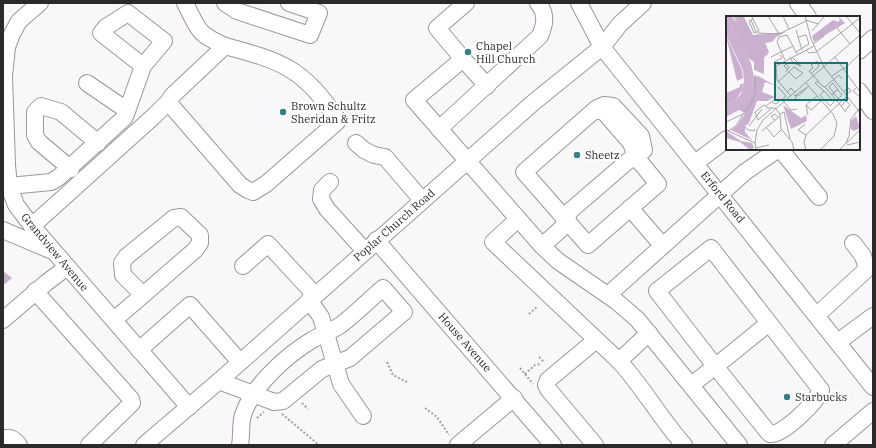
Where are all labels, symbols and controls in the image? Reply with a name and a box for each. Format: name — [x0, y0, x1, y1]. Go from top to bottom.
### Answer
inset map — [726, 16, 860, 150]
place label: Chapel Hill Church — [476, 39, 536, 66]
marker: Chapel Hill Church — [463, 47, 473, 57]
place label: Brown Schultz Sheridan & Fritz — [291, 99, 376, 126]
marker: Brown Schultz Sheridan & Fritz — [278, 107, 288, 117]
place label: Sheetz — [585, 148, 620, 162]
marker: Sheetz — [572, 150, 582, 160]
street label: Erford Road — [698, 168, 748, 226]
street label: Poplar Church Road — [350, 186, 438, 264]
street label: Grandview Avenue — [18, 210, 92, 294]
street label: House Avenue — [435, 309, 495, 375]
place label: Starbucks — [795, 390, 847, 404]
marker: Starbucks — [782, 392, 792, 402]

